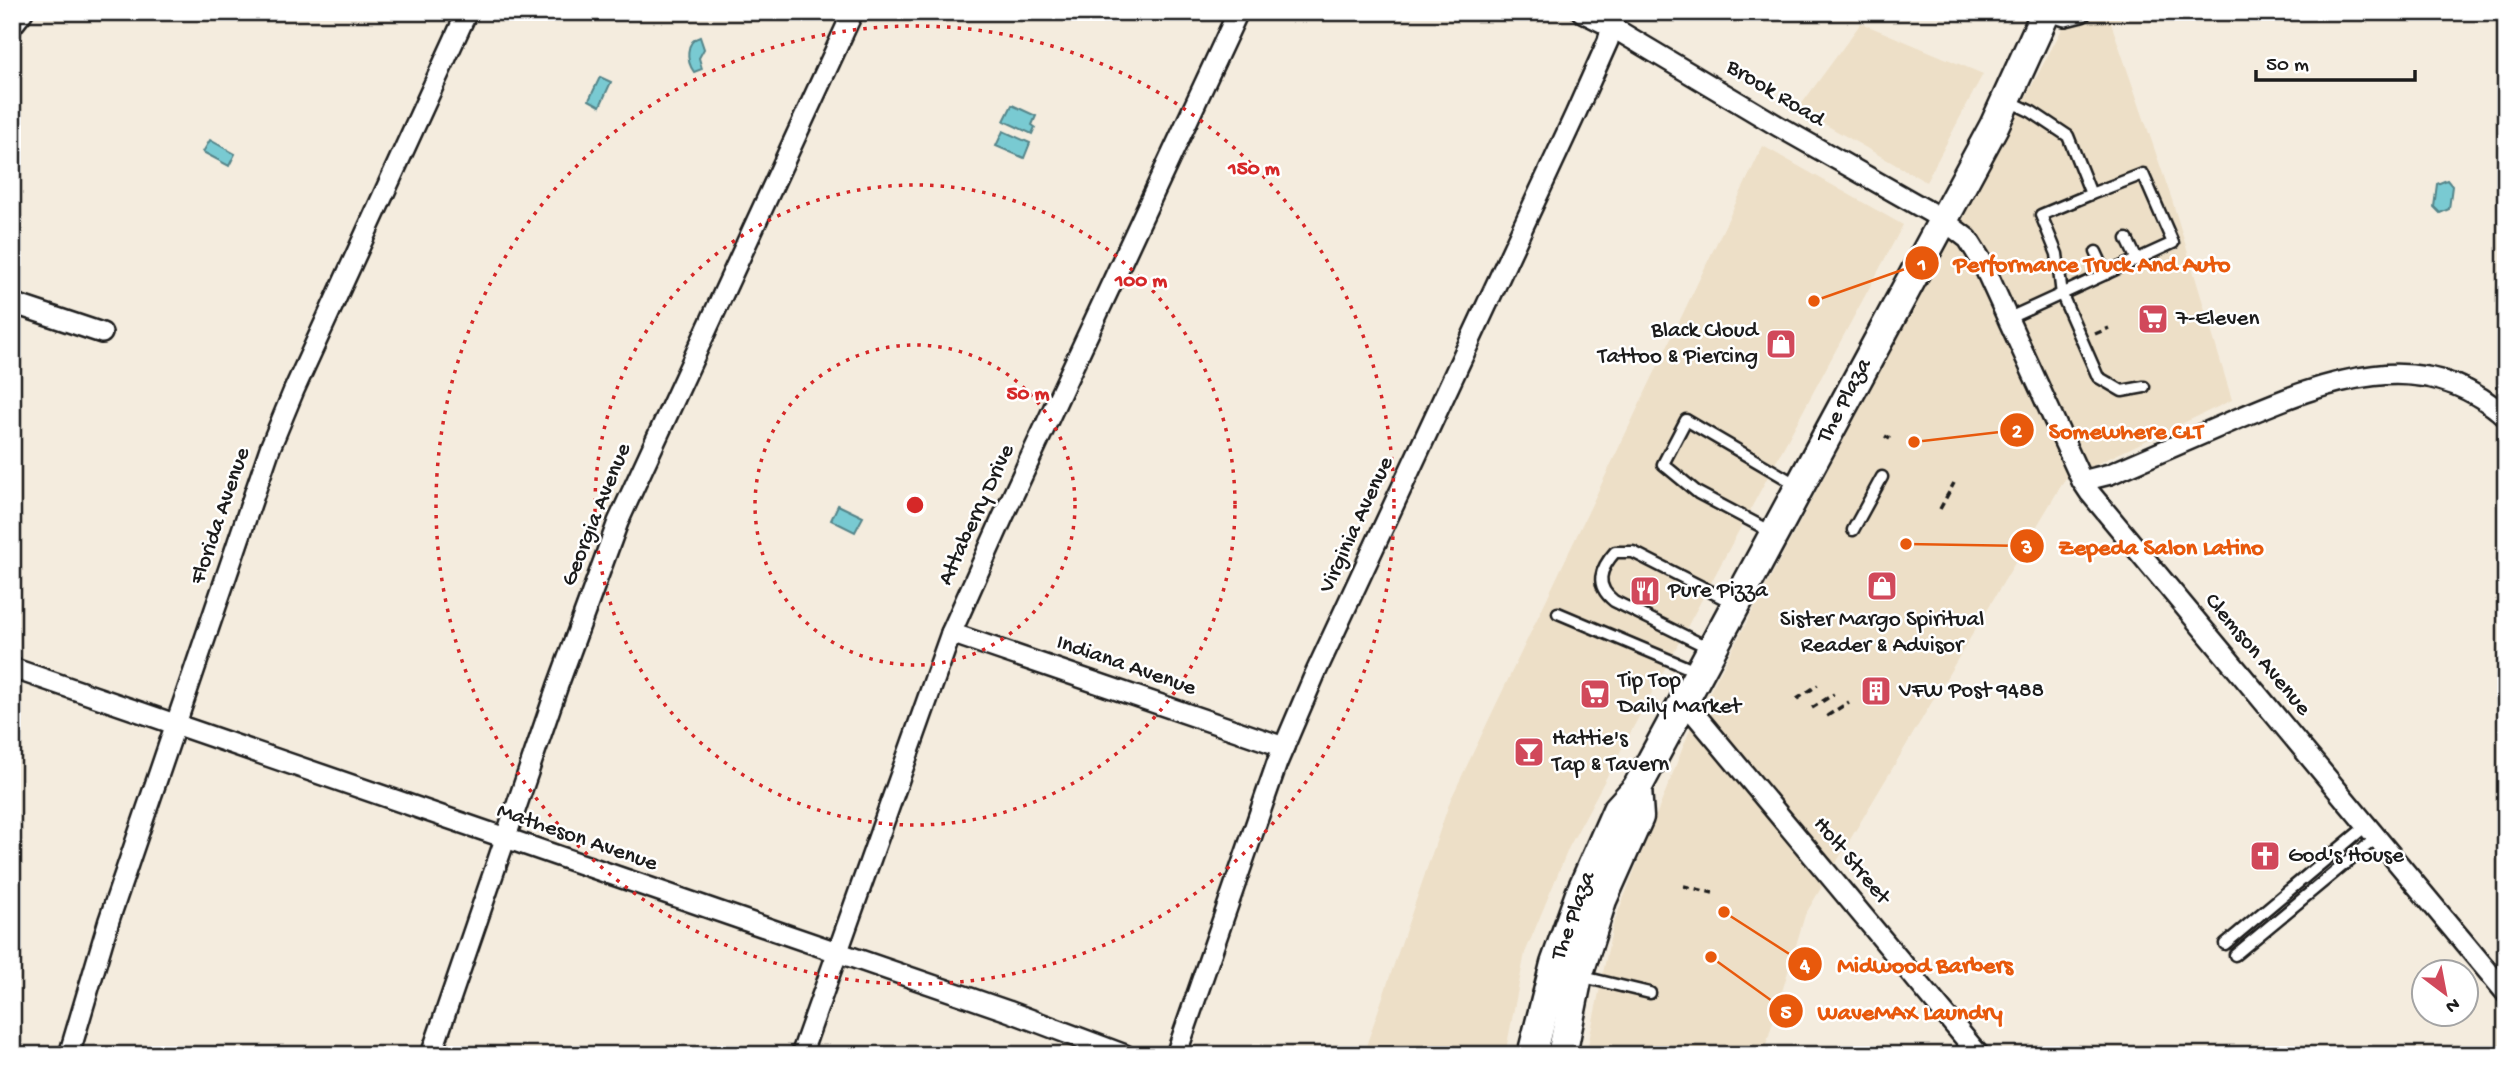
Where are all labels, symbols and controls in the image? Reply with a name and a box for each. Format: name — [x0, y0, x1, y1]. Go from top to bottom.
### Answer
scale bar — [2256, 38, 2415, 82]
street label: Brook Road — [1720, 54, 1830, 135]
text: 50 m — [2266, 54, 2309, 79]
text: 150 m — [1227, 158, 1280, 183]
callout: Performance Truck And Auto — [1905, 240, 2245, 285]
text: Performance Truck And Auto — [1952, 252, 2231, 281]
text: 1 — [1917, 254, 1926, 279]
text: 100 m — [1114, 270, 1167, 295]
supermarket icon: 7-Eleven — [2136, 302, 2170, 336]
place label: 7-Eleven — [2175, 306, 2259, 333]
place label: Black Cloud Tattoo & Piercing — [1596, 318, 1760, 371]
shop icon: Black Cloud Tattoo & Piercing — [1764, 327, 1798, 361]
street label: The Plaza — [1811, 353, 1879, 450]
text: 50 m — [1007, 383, 1050, 408]
callout: Somewhere CLT — [2000, 408, 2217, 453]
text: Somewhere CLT — [2049, 419, 2205, 448]
text: 2 — [2012, 421, 2023, 446]
street label: Georgia Avenue — [556, 438, 638, 590]
street label: Attaberry Drive — [933, 439, 1022, 590]
street label: Florida Avenue — [185, 443, 257, 589]
street label: Virginia Avenue — [1313, 452, 1401, 598]
centre of rings — [903, 493, 927, 517]
callout: Zepeda Salon Latino — [2009, 523, 2278, 568]
text: Zepeda Salon Latino — [2058, 535, 2264, 564]
text: 3 — [2021, 537, 2033, 562]
shop icon: Sister Margo Spiritual Reader & Advisor — [1865, 569, 1899, 603]
restaurant icon: Pure Pizza — [1628, 574, 1662, 608]
place label: Pure Pizza — [1667, 578, 1769, 605]
street label: Clemson Avenue — [2198, 588, 2317, 723]
place label: Sister Margo Spiritual Reader & Advisor — [1780, 607, 1984, 660]
street label: Indiana Avenue — [1053, 629, 1200, 703]
place label: Tip Top Daily Market — [1616, 668, 1743, 721]
building icon: VFW Post 9488 — [1859, 674, 1893, 708]
supermarket icon: Tip Top Daily Market — [1578, 677, 1612, 711]
place label: VFW Post 9488 — [1898, 678, 2044, 705]
place label: Hattie's Tap & Tavern — [1550, 726, 1669, 779]
bar icon: Hattie's Tap & Tavern — [1512, 735, 1546, 769]
street label: Matheson Avenue — [493, 798, 662, 879]
street label: Holt Street — [1806, 812, 1897, 912]
church icon: God's House — [2248, 839, 2282, 873]
place label: God's House — [2288, 843, 2405, 870]
street label: The Plaza — [1545, 867, 1603, 966]
callout: Midwood Barbers — [1788, 941, 2026, 986]
text: Midwood Barbers — [1837, 953, 2014, 982]
text: 4 — [1799, 955, 1811, 980]
north arrow — [2410, 958, 2480, 1028]
callout: WaveMAX Laundry — [1769, 988, 2017, 1033]
text: N — [2441, 991, 2464, 1017]
text: WaveMAX Laundry — [1816, 1000, 2003, 1029]
text: 5 — [1780, 1002, 1792, 1027]

